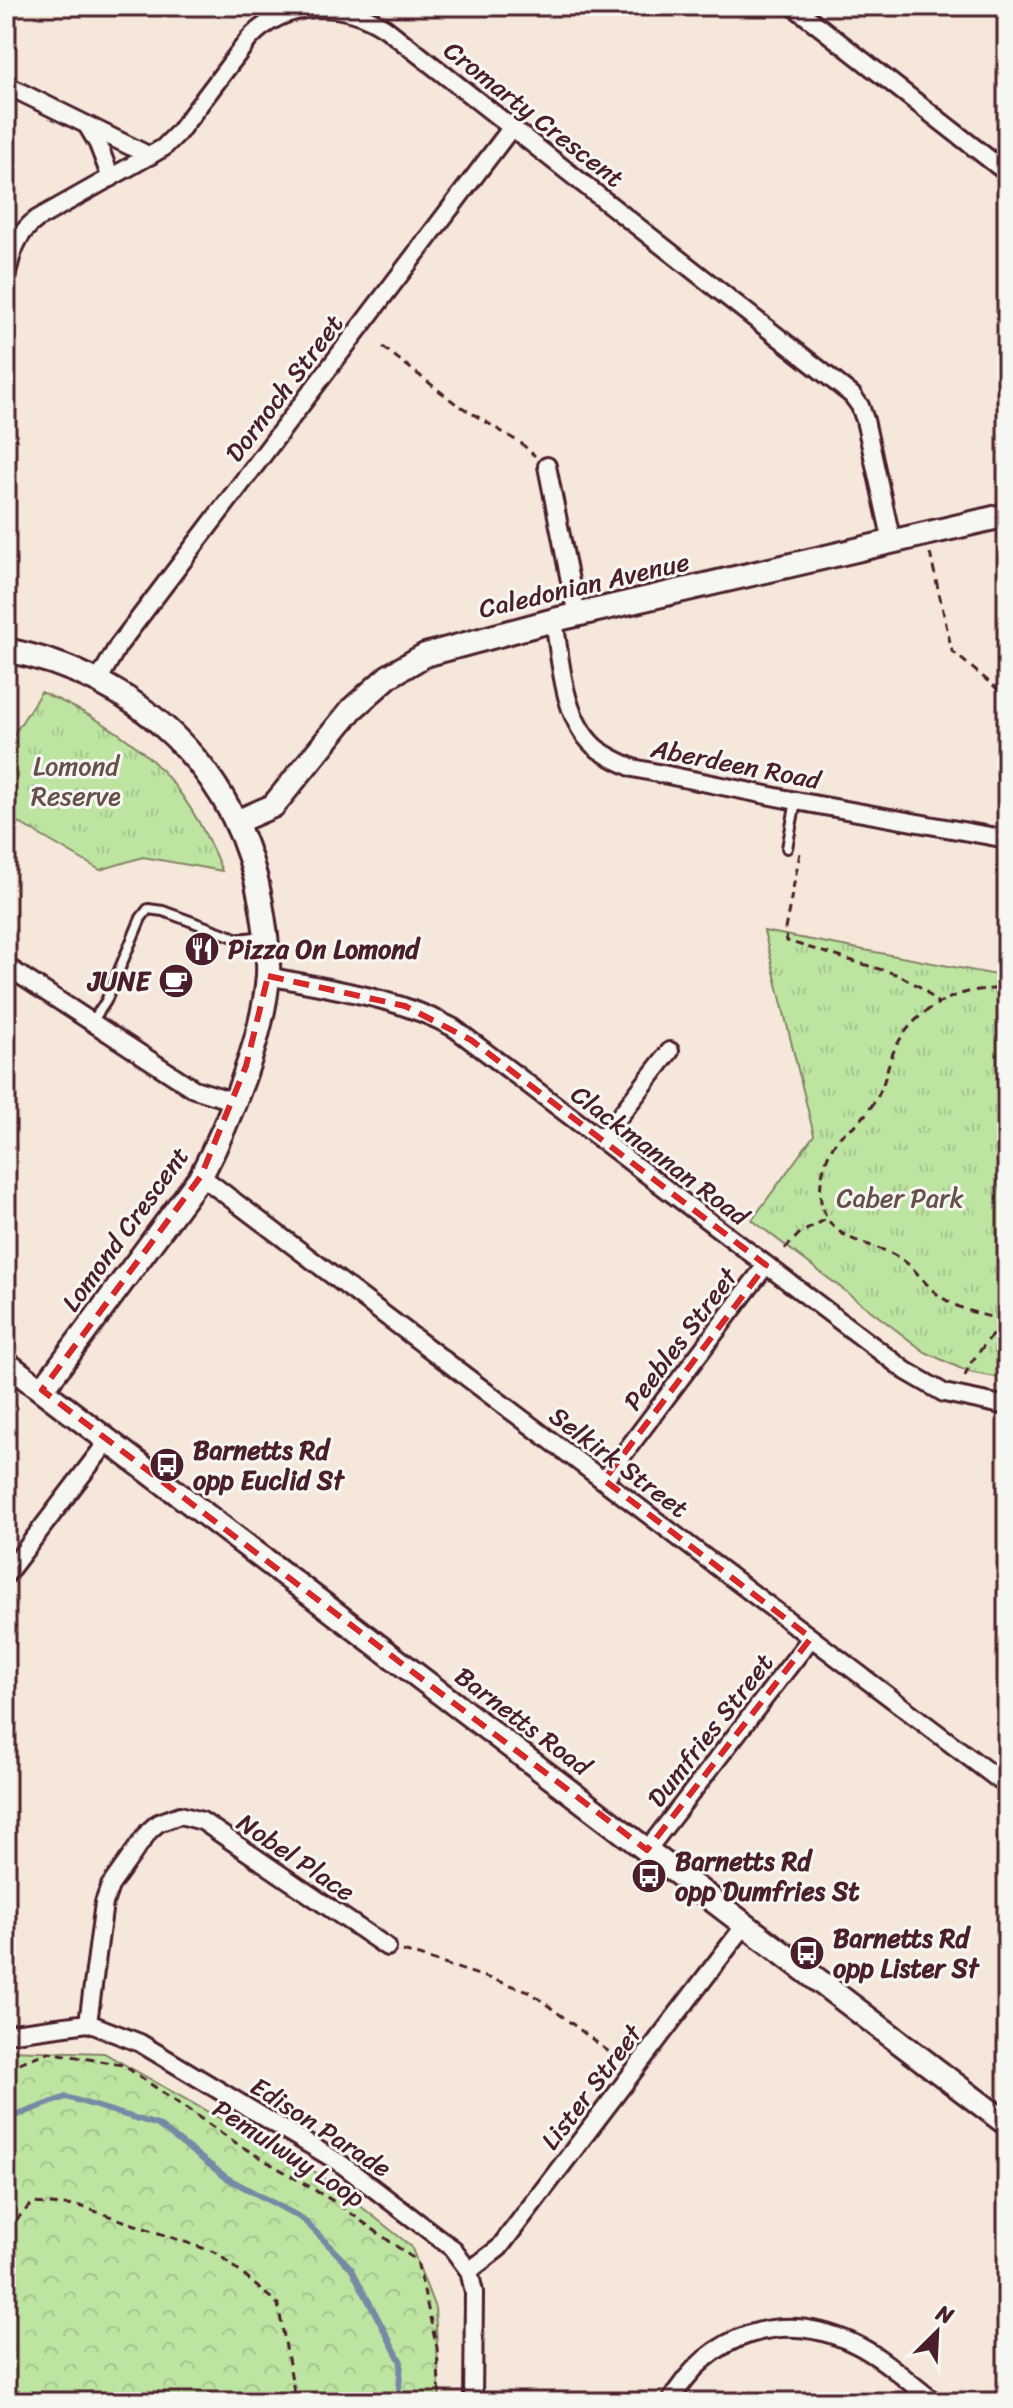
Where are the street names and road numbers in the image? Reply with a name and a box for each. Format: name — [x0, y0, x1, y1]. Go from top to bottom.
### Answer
street label: Cromarty Crescent — [433, 28, 635, 200]
street label: Dornoch Street — [213, 304, 355, 472]
street label: Caledonian Avenue — [474, 538, 694, 632]
street label: Aberdeen Road — [646, 725, 827, 803]
street label: Clackmannan Road — [561, 1072, 761, 1239]
street label: Lomond Crescent — [49, 1136, 201, 1322]
street label: Peebles Street — [611, 1256, 750, 1421]
street label: Selkirk Street — [539, 1394, 699, 1530]
street label: Dumfries Street — [635, 1642, 785, 1818]
street label: Barnetts Road — [445, 1654, 603, 1789]
street label: Nobel Place — [227, 1800, 365, 1914]
street label: Lister Street — [528, 2013, 655, 2160]
street label: Edison Parade — [241, 2064, 401, 2190]
street label: Pemulwuy Loop — [203, 2086, 375, 2220]

